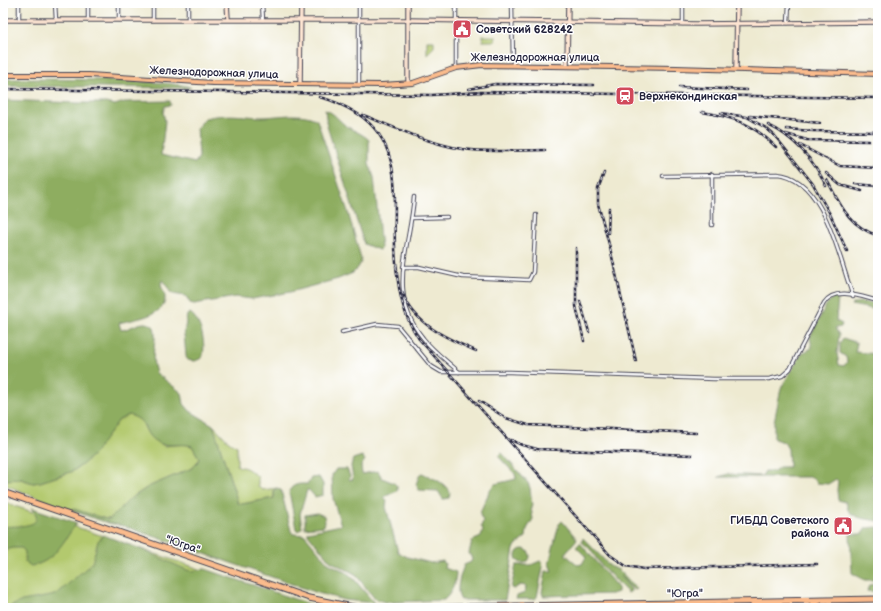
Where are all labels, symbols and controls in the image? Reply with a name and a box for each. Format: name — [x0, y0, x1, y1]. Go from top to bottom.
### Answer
public building icon: Советский 628242 — [451, 18, 473, 40]
place label: Советский 628242 — [476, 23, 573, 36]
street label: Железнодорожная улица — [470, 51, 600, 64]
street label: Железнодорожная улица — [149, 64, 279, 81]
station icon: Верхнекондинская — [614, 85, 636, 107]
place label: Верхнекондинская — [639, 90, 737, 103]
place label: ГИБДД Советского района — [730, 514, 830, 540]
public building icon: ГИБДД Советского района — [832, 515, 854, 537]
street label: "Югра" — [164, 532, 202, 556]
street label: "Югра" — [667, 587, 703, 600]

